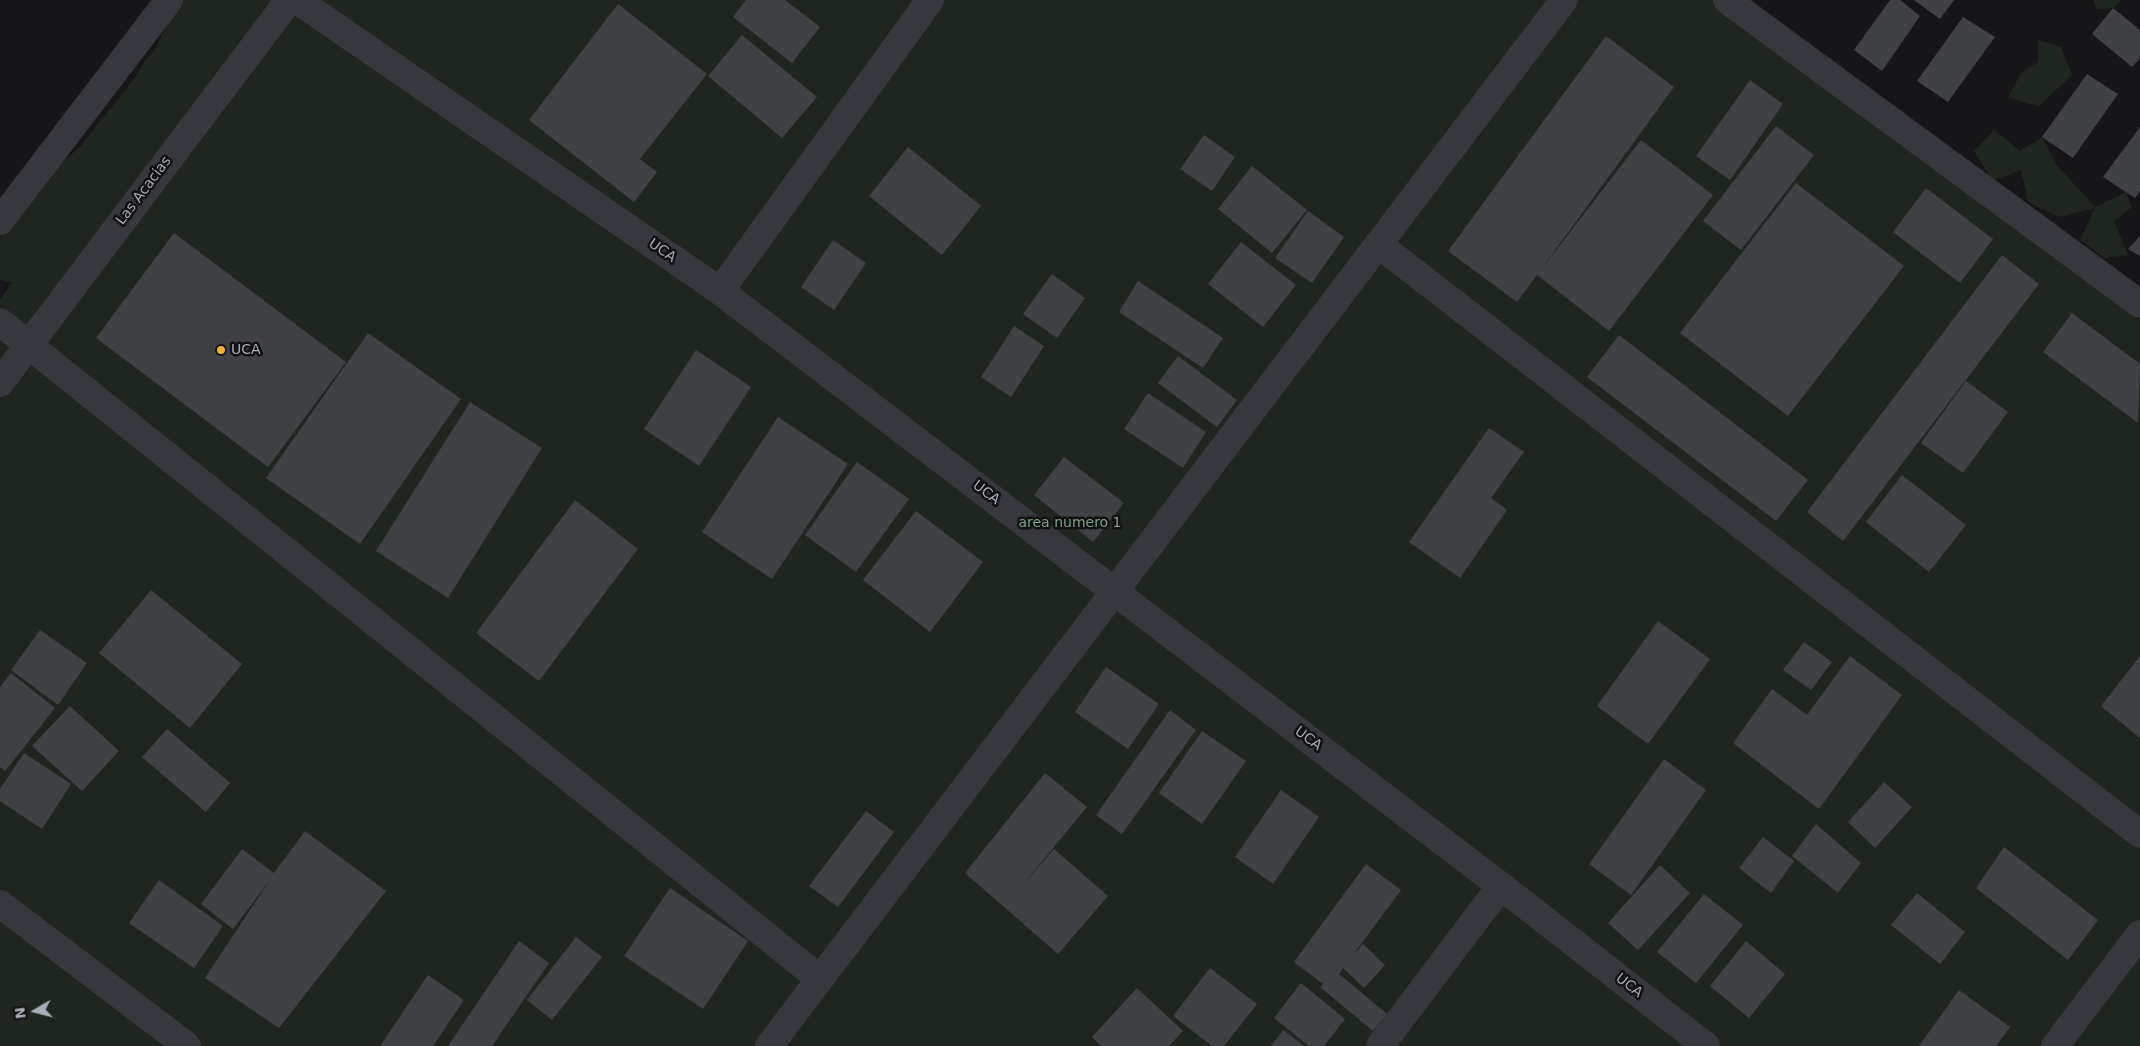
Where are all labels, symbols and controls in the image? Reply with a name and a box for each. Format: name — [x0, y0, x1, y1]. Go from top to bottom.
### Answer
street label: Las Acacias — [113, 154, 175, 228]
street label: UCA — [645, 236, 679, 266]
place label: UCA — [231, 342, 261, 358]
marker: UCA — [215, 344, 227, 356]
street label: UCA — [969, 477, 1003, 509]
park label: area numero 1 — [1018, 515, 1122, 531]
street label: UCA — [1291, 723, 1325, 755]
street label: UCA — [1612, 970, 1646, 1002]
north arrow — [10, 986, 60, 1036]
text: N — [11, 1006, 29, 1020]

